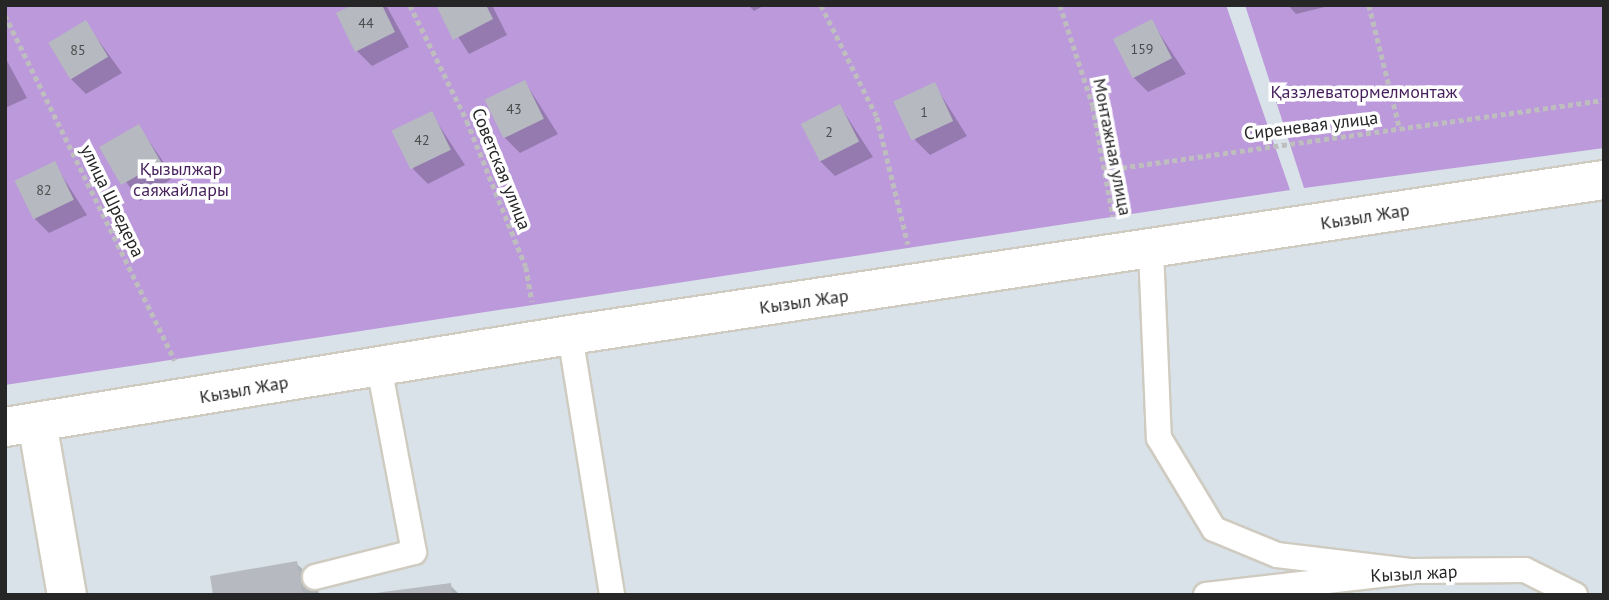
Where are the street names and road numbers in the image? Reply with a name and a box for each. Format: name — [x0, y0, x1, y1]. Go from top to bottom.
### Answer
street label: Монтажная улица — [1088, 77, 1136, 217]
street label: Советская улица — [467, 105, 535, 233]
street label: Сиреневая улица — [1243, 107, 1379, 145]
street label: улица Шредера — [75, 141, 149, 261]
street label: Кызыл Жар — [1319, 199, 1411, 235]
street label: Кызыл Жар — [758, 285, 850, 319]
street label: Кызыл Жар — [198, 372, 290, 408]
street label: Кызыл жар — [1370, 561, 1458, 587]

